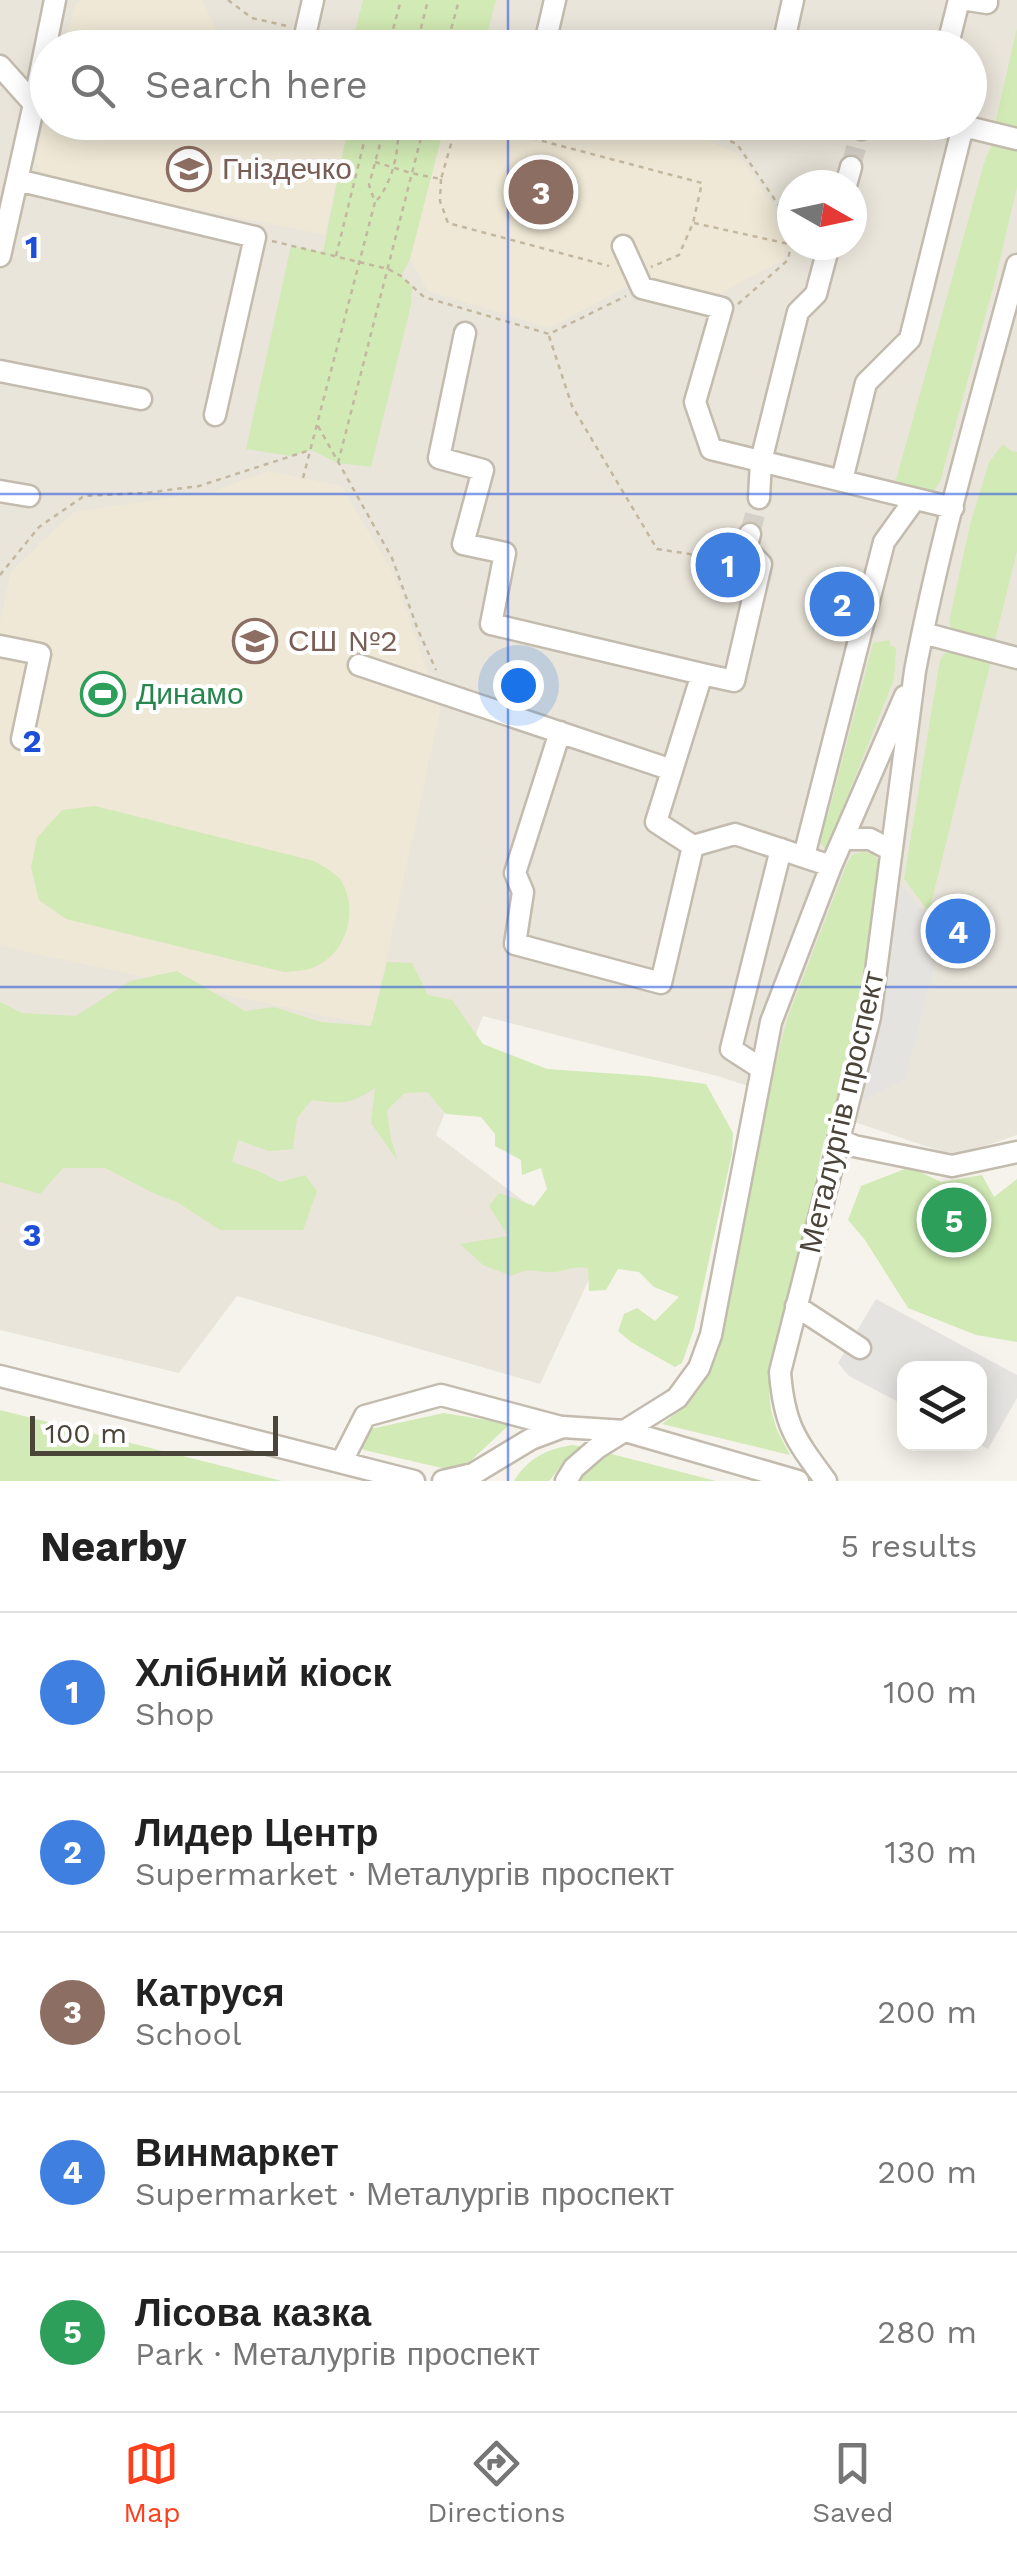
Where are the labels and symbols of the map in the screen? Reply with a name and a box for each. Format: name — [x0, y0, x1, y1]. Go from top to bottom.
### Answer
school or university icon: Гніздечко — [166, 146, 212, 192]
place label: Гніздечко — [222, 151, 352, 186]
pin: 3 — [508, 154, 574, 230]
north arrow — [777, 170, 867, 260]
text: 1 — [25, 228, 39, 266]
pin: 1 — [696, 528, 760, 602]
pin: 2 — [810, 566, 874, 642]
school or university icon: СШ №2 — [232, 618, 278, 664]
place label: СШ №2 — [288, 623, 398, 658]
your location — [493, 660, 544, 711]
sports icon: Динамо — [80, 671, 126, 717]
place label: Динамо — [136, 676, 244, 711]
text: 2 — [22, 722, 42, 760]
pin: 4 — [926, 894, 990, 968]
street label: Металургів проспект — [792, 967, 891, 1256]
pin: 5 — [922, 1182, 986, 1258]
text: 3 — [23, 1216, 41, 1254]
scale bar — [30, 1411, 278, 1456]

